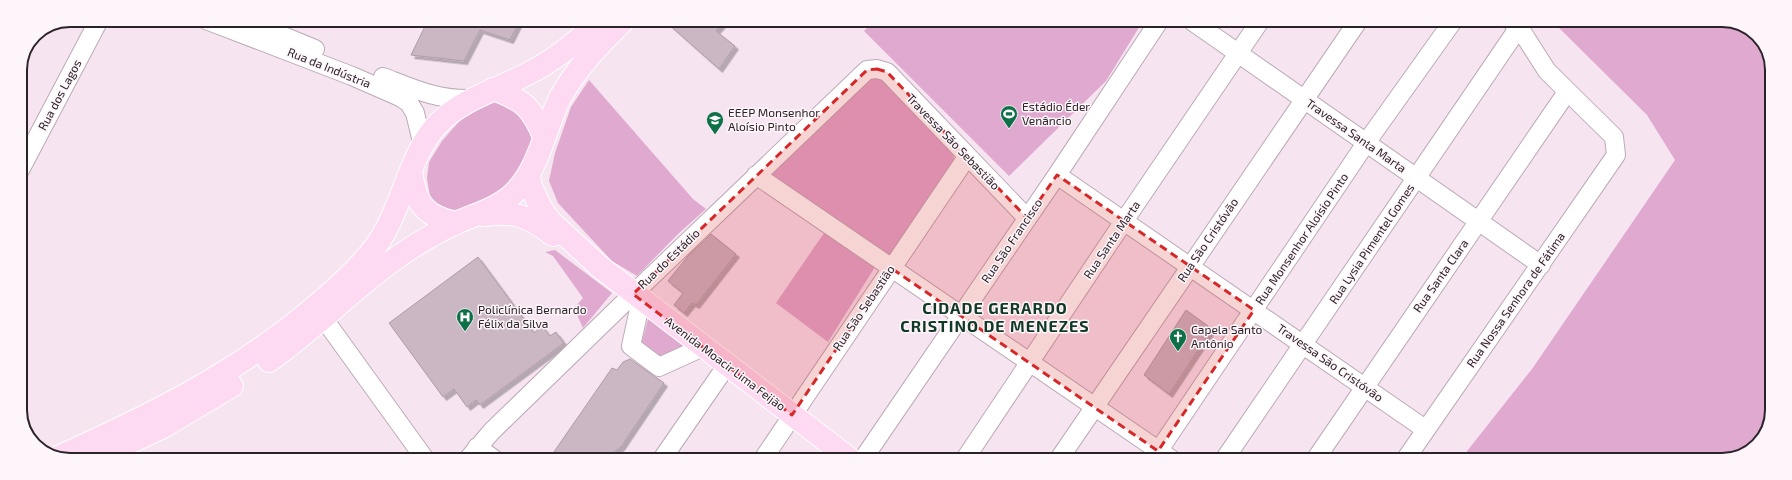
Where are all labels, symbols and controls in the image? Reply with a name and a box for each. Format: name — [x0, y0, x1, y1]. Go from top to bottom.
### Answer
street label: Rua da Indústria — [286, 44, 373, 90]
street label: Rua dos Lagos — [35, 57, 84, 132]
street label: Travessa São Sebastião — [904, 90, 1003, 192]
street label: Travessa Santa Marta — [1304, 95, 1409, 175]
place label: Estádio Éder Venâncio — [1022, 99, 1090, 127]
sports icon: Estádio Éder Venâncio — [999, 104, 1019, 129]
place label: EEEP Monsenhor Aloísio Pinto — [728, 105, 820, 133]
school or university icon: EEEP Monsenhor Aloísio Pinto — [705, 110, 725, 135]
street label: Rua Monsenhor Aloísio Pinto — [1252, 170, 1351, 307]
street label: Rua Lysia Pimentel Gomes — [1326, 181, 1417, 306]
street label: Rua São Cristóvão — [1174, 195, 1240, 284]
street label: Rua São Francisco — [978, 196, 1045, 285]
street label: Rua Santa Marta — [1080, 198, 1142, 281]
street label: Rua do Estádio — [634, 225, 702, 291]
street label: Rua Nossa Senhora de Fátima — [1463, 229, 1567, 370]
street label: Rua Santa Clara — [1410, 236, 1471, 315]
street label: Rua São Sebastião — [829, 262, 897, 353]
district label: CIDADE GERARDO CRISTINO DE MENEZES — [900, 298, 1090, 335]
place label: Policlínica Bernardo Félix da Silva — [478, 302, 587, 330]
hospital icon: Policlínica Bernardo Félix da Silva — [455, 307, 475, 332]
street label: Avenida Moacir Lima Feijão — [662, 313, 789, 414]
street label: Travessa São Cristóvão — [1275, 320, 1386, 404]
place label: Capela Santo Antônio — [1191, 322, 1263, 350]
church icon: Capela Santo Antônio — [1168, 327, 1188, 352]

